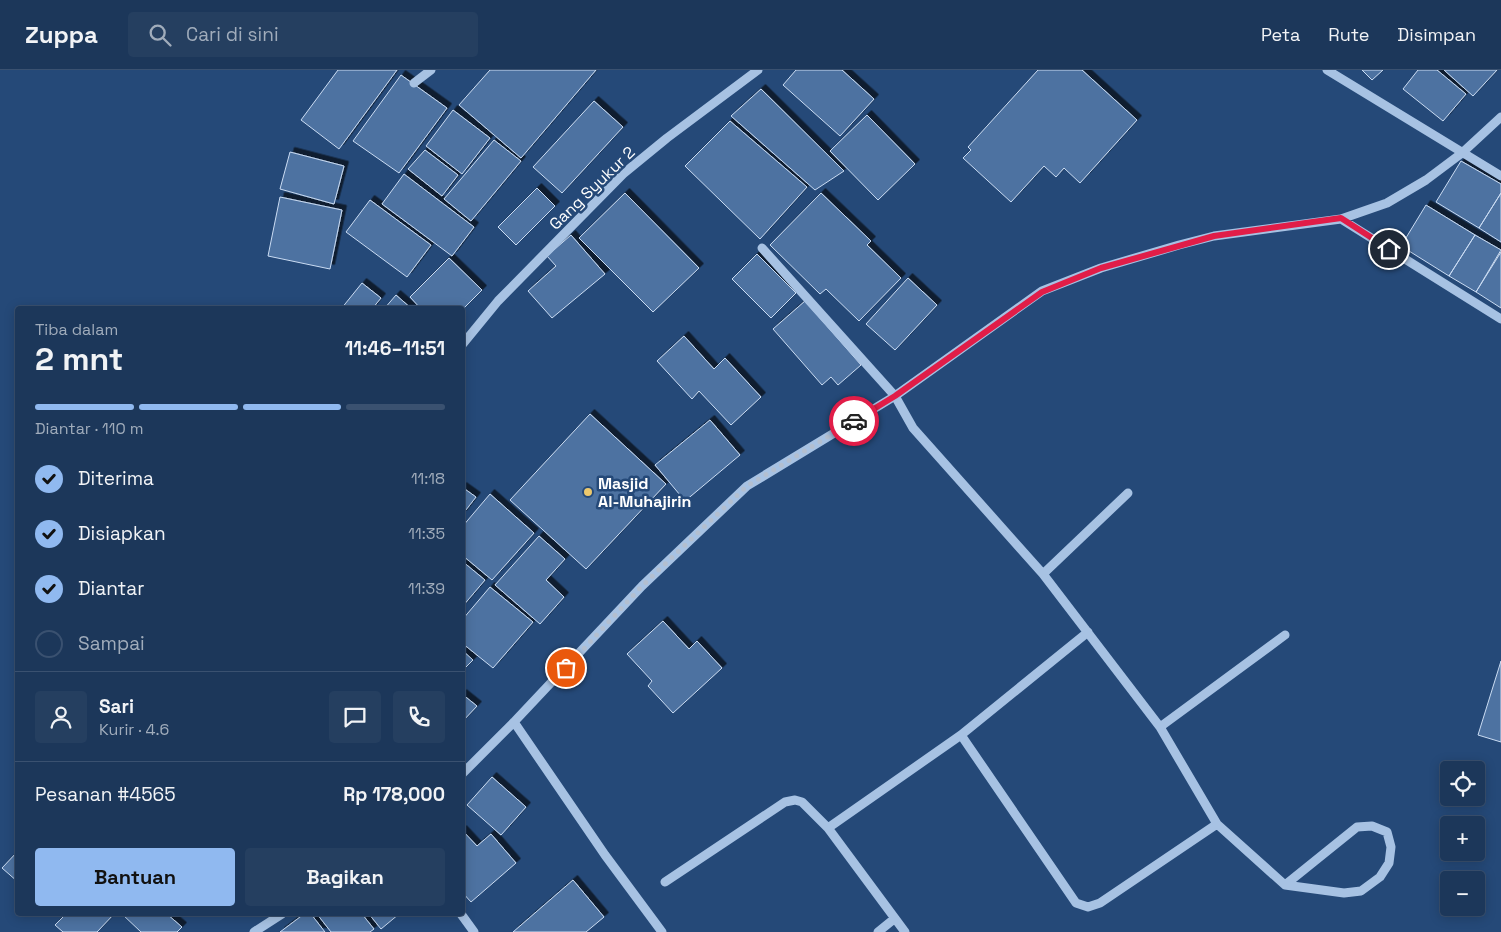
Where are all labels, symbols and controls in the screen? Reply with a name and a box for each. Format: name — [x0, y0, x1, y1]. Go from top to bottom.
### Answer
search box — [128, 12, 478, 57]
text: Zuppa — [25, 19, 98, 50]
icon: search — [146, 21, 174, 49]
text: Cari di sini — [186, 22, 279, 47]
text: Peta — [1261, 23, 1300, 46]
text: Rute — [1328, 23, 1369, 46]
text: Disimpan — [1397, 23, 1476, 46]
street label: Gang Syukur 2 — [545, 142, 639, 234]
pin — [1368, 228, 1410, 270]
icon: home — [1375, 235, 1403, 263]
text: Tiba dalam — [35, 319, 118, 340]
text: 11:46–11:51 — [345, 336, 445, 361]
text: 2 mnt — [35, 339, 123, 379]
courier — [829, 396, 879, 446]
icon: car — [840, 407, 868, 435]
text: Diantar · 110 m — [35, 418, 144, 439]
icon: check — [35, 465, 63, 493]
text: Diterima — [78, 466, 154, 491]
text: 11:18 — [411, 468, 445, 489]
place label: Masjid Al-Muhajirin — [598, 473, 691, 512]
marker: Masjid Al-Muhajirin — [582, 486, 594, 498]
icon: check — [35, 520, 63, 548]
text: Disiapkan — [78, 521, 166, 546]
text: 11:35 — [408, 523, 445, 544]
icon: check — [35, 575, 63, 603]
text: Diantar — [78, 576, 144, 601]
text: 11:39 — [408, 578, 445, 599]
text: Sampai — [78, 631, 145, 656]
pin — [545, 647, 587, 689]
icon: bag — [552, 654, 580, 682]
button: person — [35, 691, 87, 743]
button: chat — [329, 691, 381, 743]
button: phone — [393, 691, 445, 743]
text: Sari — [99, 694, 134, 719]
text: Kurir · 4.6 — [99, 719, 169, 740]
map controls — [1440, 761, 1485, 916]
button: locate — [1440, 761, 1485, 806]
text: Pesanan #4565 — [35, 782, 176, 807]
text: Rp 178,000 — [343, 782, 445, 807]
button: + — [1440, 816, 1485, 861]
button: Bantuan — [35, 848, 235, 906]
button: Bagikan — [245, 848, 445, 906]
button: − — [1440, 871, 1485, 916]

